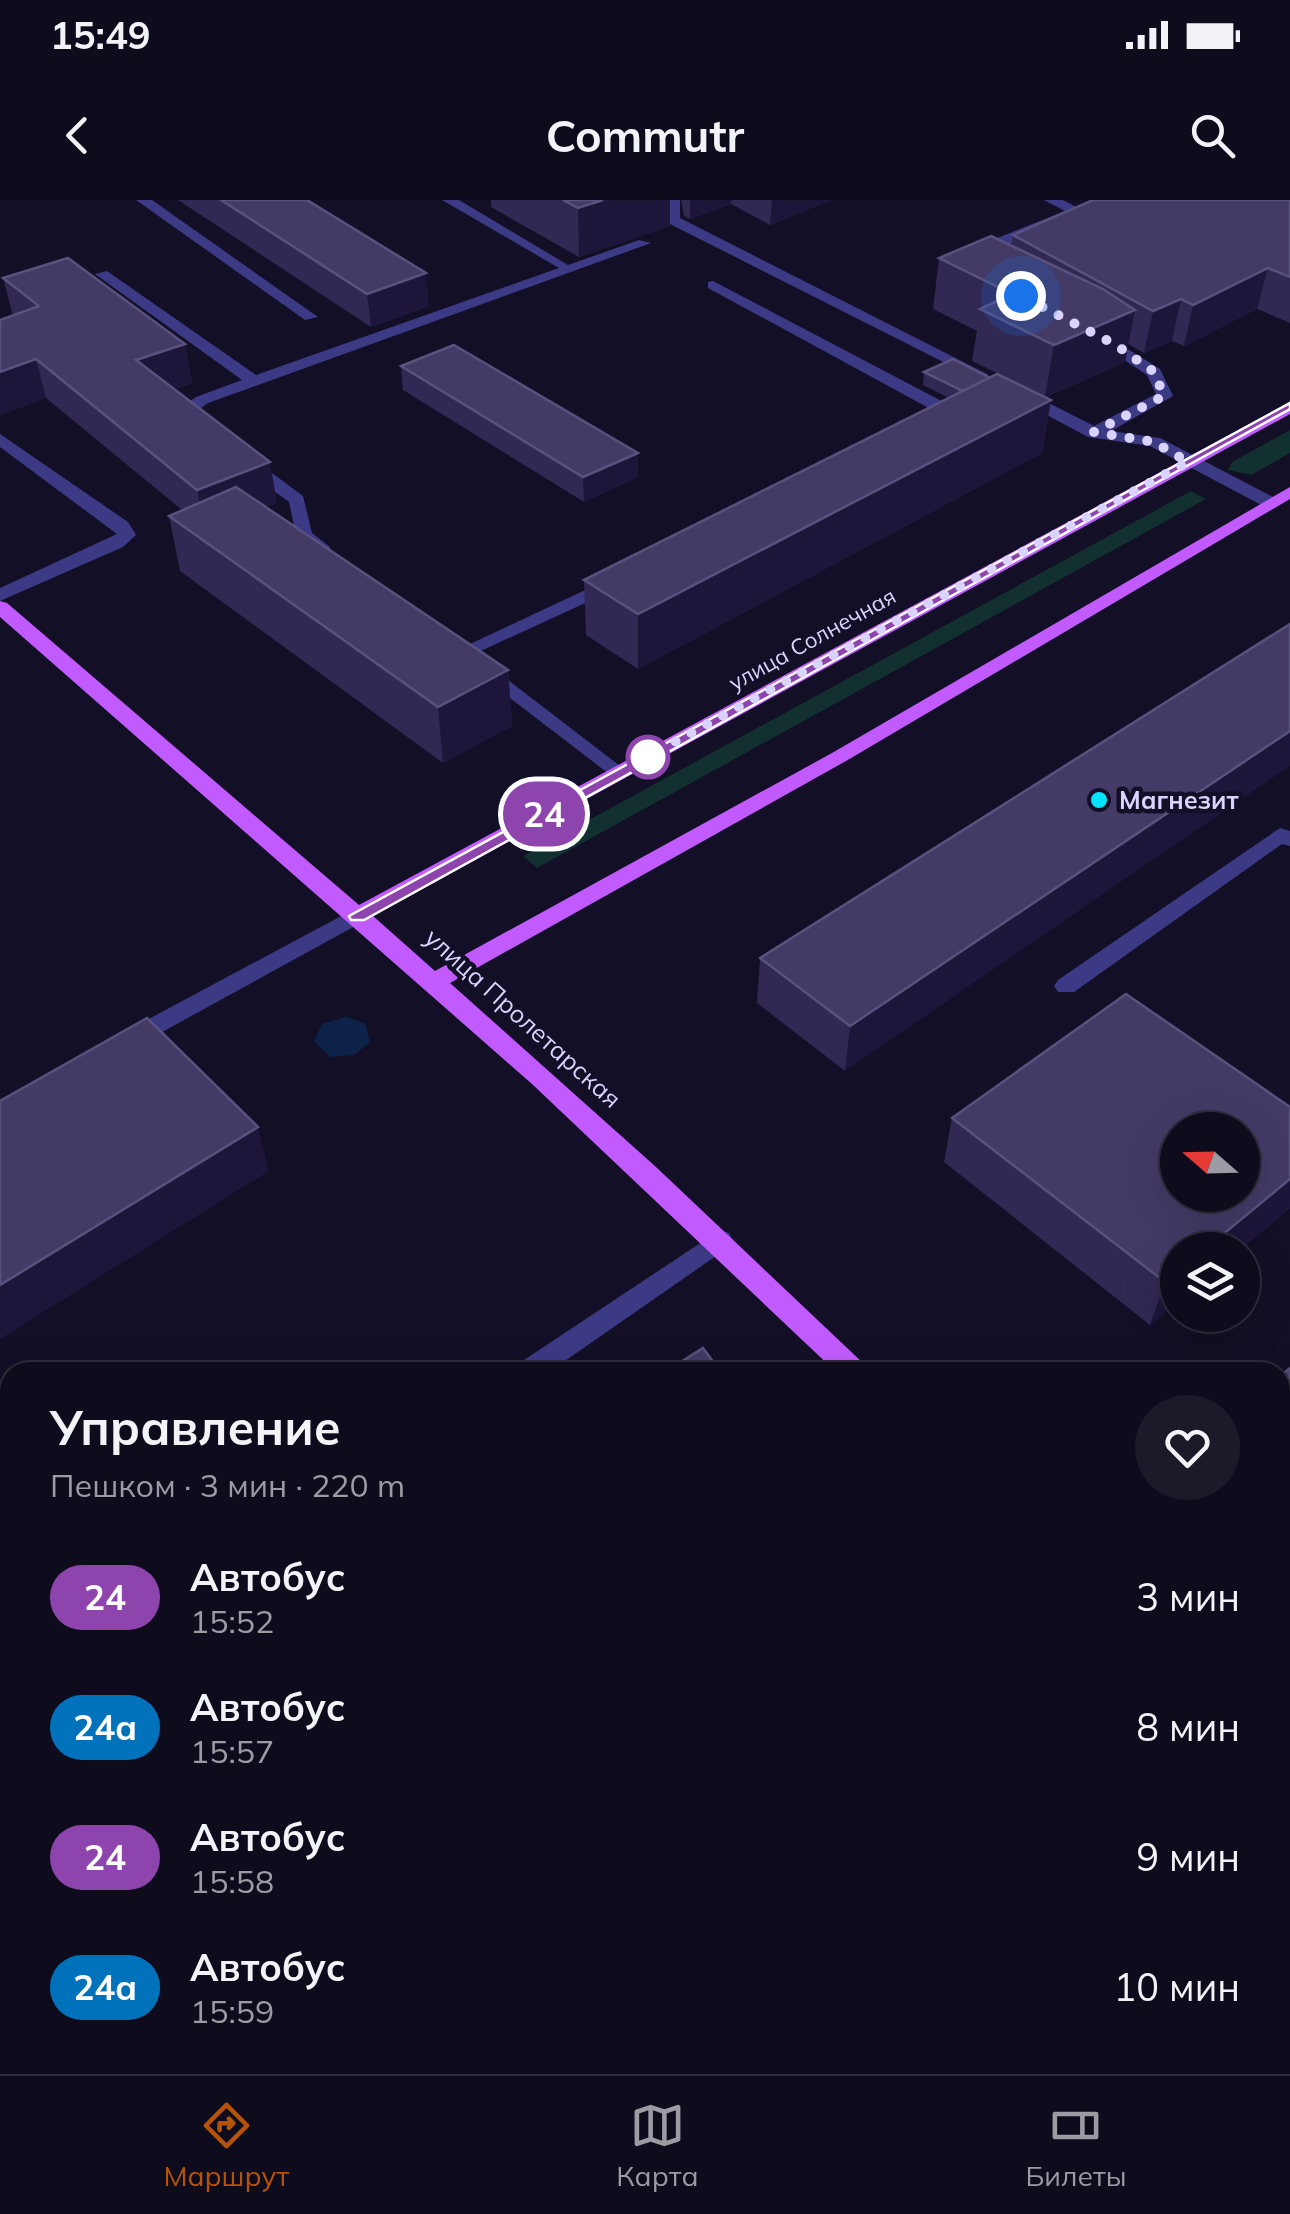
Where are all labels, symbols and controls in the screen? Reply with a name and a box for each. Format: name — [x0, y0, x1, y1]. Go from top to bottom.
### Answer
text: 15:49 — [50, 11, 151, 59]
text: Commutr — [546, 107, 744, 163]
icon: back — [50, 108, 105, 163]
icon: search — [1185, 108, 1240, 163]
your location — [996, 271, 1046, 321]
street label: улица Солнечная — [724, 582, 900, 696]
unlabelled marker — [627, 736, 669, 778]
line badge: 24 — [499, 782, 589, 846]
place label: Магнезит — [1119, 784, 1239, 815]
marker: Магнезит — [1088, 789, 1110, 811]
text: 24 — [523, 792, 565, 836]
street label: улица Пролетарская — [419, 921, 628, 1114]
north arrow — [1160, 1112, 1260, 1212]
map controls — [1160, 1112, 1260, 1332]
button: layers — [1160, 1232, 1260, 1332]
button: heart — [1135, 1395, 1240, 1500]
text: Управление — [50, 1397, 341, 1457]
text: Пешком · 3 мин · 220 m — [50, 1465, 405, 1505]
text: Автобус — [190, 1553, 345, 1601]
text: 3 мин — [1136, 1573, 1240, 1621]
text: 24 — [84, 1575, 126, 1619]
text: 15:52 — [190, 1601, 274, 1641]
text: Автобус — [190, 1683, 345, 1731]
text: 8 мин — [1136, 1703, 1240, 1751]
text: 24a — [73, 1705, 137, 1749]
text: 15:57 — [190, 1731, 274, 1771]
text: Автобус — [190, 1813, 345, 1861]
text: 9 мин — [1136, 1833, 1240, 1881]
text: 24 — [84, 1835, 126, 1879]
text: 15:58 — [190, 1861, 274, 1901]
text: Автобус — [190, 1943, 345, 1991]
text: 10 мин — [1114, 1963, 1240, 2011]
text: 24a — [73, 1965, 137, 2009]
text: 15:59 — [190, 1991, 274, 2031]
tab: Маршрут — [163, 2098, 289, 2193]
tab: Карта — [616, 2098, 699, 2193]
tab: Билеты — [1025, 2098, 1127, 2193]

